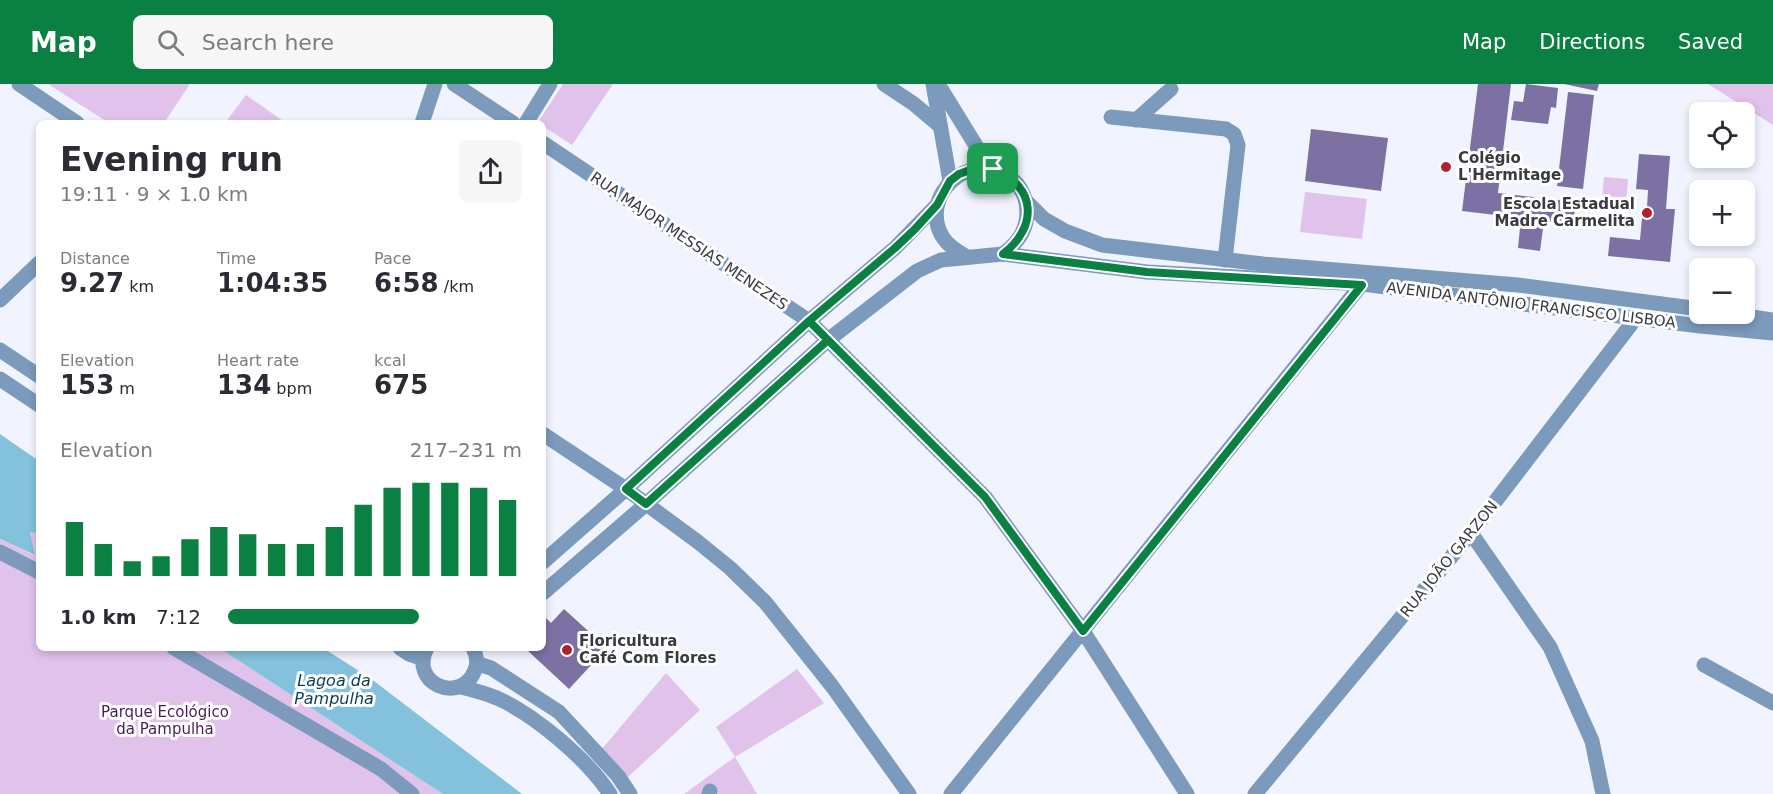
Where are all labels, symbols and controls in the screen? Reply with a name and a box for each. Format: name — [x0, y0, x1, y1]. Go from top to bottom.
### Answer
search box — [133, 15, 553, 69]
text: Map — [30, 26, 97, 59]
icon: search — [154, 26, 187, 59]
text: Search here — [202, 30, 334, 55]
text: Map — [1462, 30, 1506, 54]
text: Directions — [1539, 30, 1645, 54]
text: Saved — [1678, 30, 1743, 54]
map controls — [1689, 102, 1755, 324]
button: locate — [1689, 102, 1755, 168]
text: Evening run — [60, 140, 283, 179]
button: share — [459, 140, 522, 203]
pin — [967, 143, 1018, 194]
place label: Colégio L'Hermitage — [1458, 149, 1561, 184]
icon: arrive — [976, 152, 1009, 185]
marker: Colégio L'Hermitage — [1439, 160, 1453, 174]
street label: RUA MAJOR MESSIAS MENEZES — [587, 168, 791, 314]
button: + — [1689, 180, 1755, 246]
text: 19:11 · 9 × 1.0 km — [60, 182, 248, 206]
place label: Escola Estadual Madre Carmelita — [1495, 195, 1635, 230]
marker: Escola Estadual Madre Carmelita — [1640, 206, 1654, 220]
text: Distance — [60, 249, 130, 268]
text: Time — [217, 249, 256, 268]
text: Pace — [374, 249, 411, 268]
button: − — [1689, 258, 1755, 324]
text: 9.27 — [60, 268, 124, 298]
text: 1:04:35 — [217, 268, 328, 298]
text: 6:58 — [374, 268, 439, 298]
text: km — [124, 277, 154, 296]
text: /km — [439, 277, 474, 296]
street label: AVENIDA ANTÔNIO FRANCISCO LISBOA — [1385, 277, 1677, 332]
text: Elevation — [60, 351, 134, 370]
text: Heart rate — [217, 351, 299, 370]
text: kcal — [374, 351, 406, 370]
text: 153 — [60, 370, 114, 400]
text: 134 — [217, 370, 271, 400]
text: 675 — [374, 370, 428, 400]
text: m — [114, 379, 135, 398]
text: bpm — [271, 379, 312, 398]
text: Elevation — [60, 438, 153, 462]
text: 217–231 m — [410, 438, 522, 462]
street label: RUA JOÃO GARZON — [1396, 497, 1501, 621]
text: 1.0 km — [60, 605, 137, 629]
text: 7:12 — [156, 605, 201, 629]
place label: Floricultura Café Com Flores — [579, 632, 716, 667]
marker: Floricultura Café Com Flores — [560, 643, 574, 657]
water label: Lagoa da Pampulha — [294, 671, 374, 708]
park label: Parque Ecológico da Pampulha — [101, 703, 229, 738]

